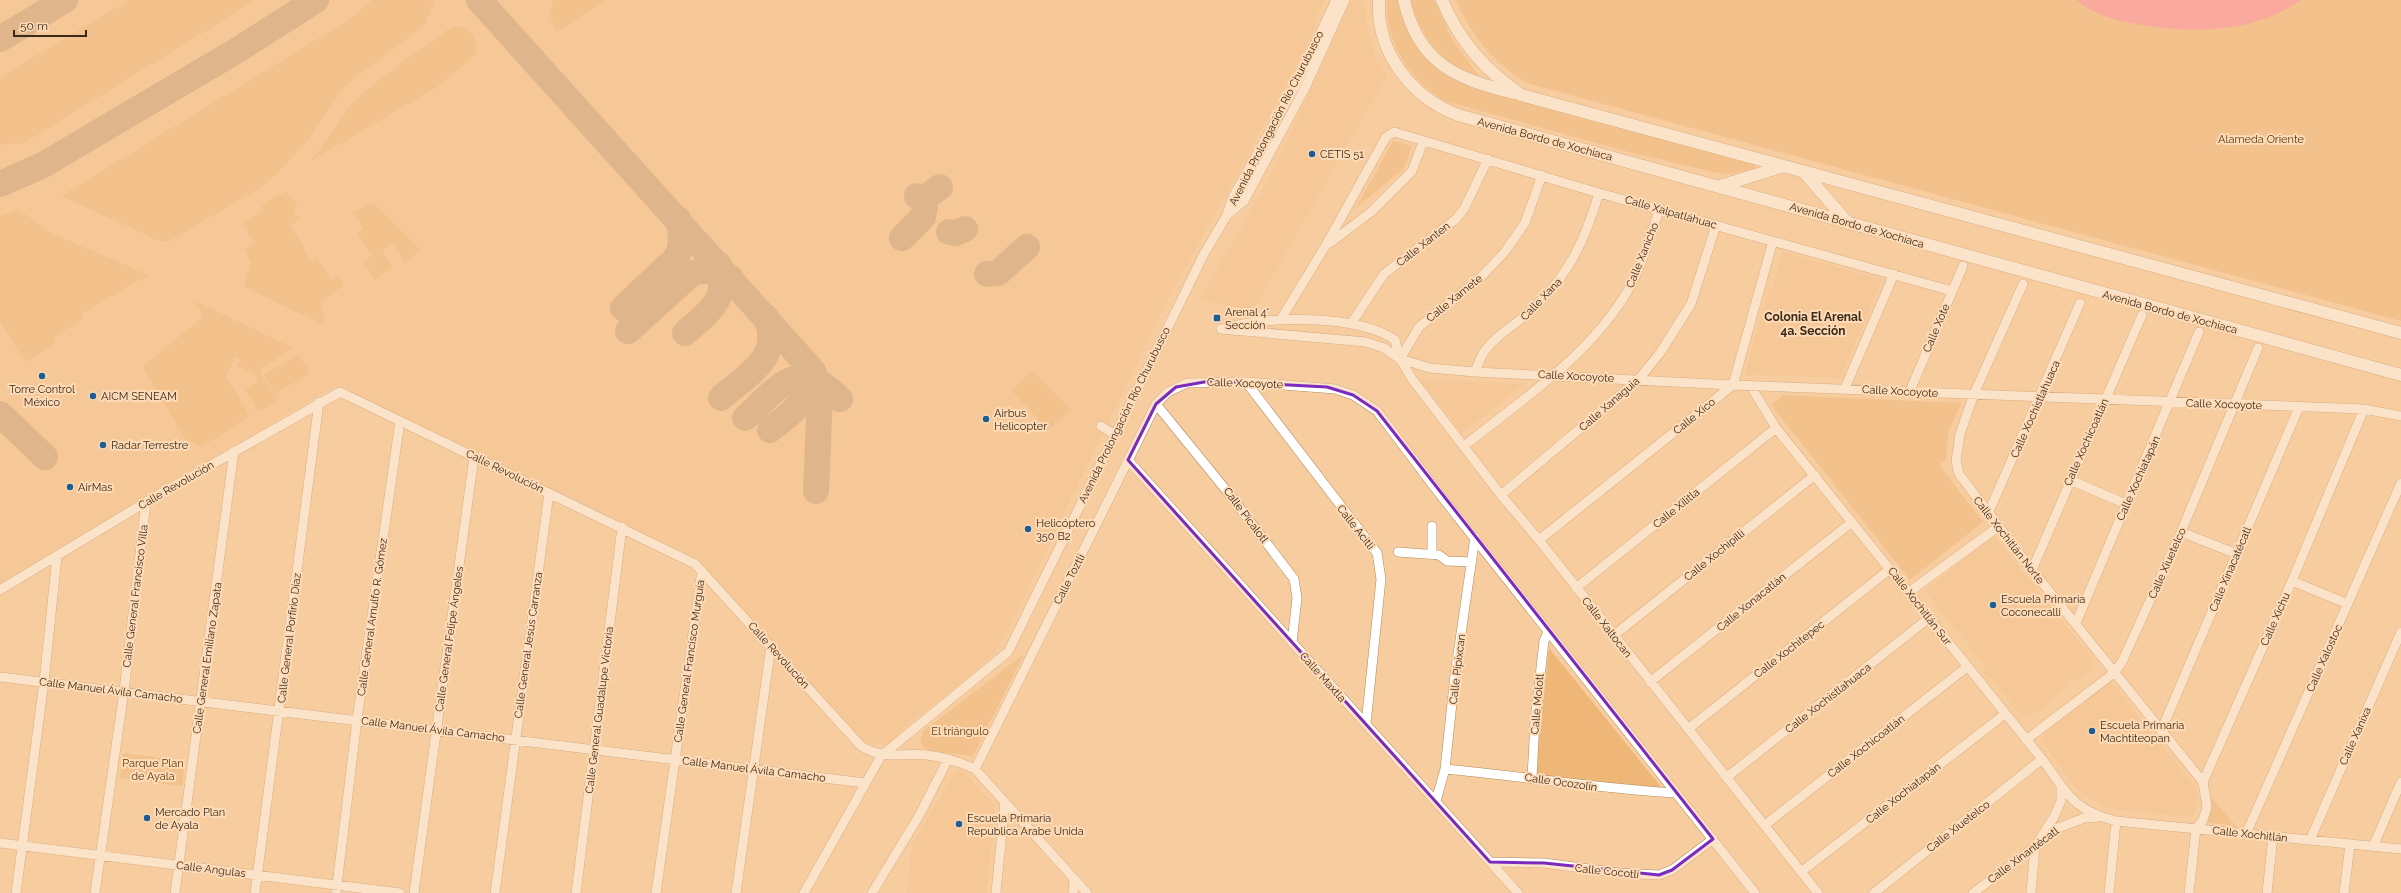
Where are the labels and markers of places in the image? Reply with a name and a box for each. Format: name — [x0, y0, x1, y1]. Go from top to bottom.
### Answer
place label: CETIS 51 — [1320, 148, 1364, 161]
marker: CETIS 51 — [1307, 149, 1317, 159]
place label: Arenal 4° Sección — [1225, 306, 1269, 332]
marker: Arenal 4° Sección — [1212, 313, 1222, 323]
marker: Torre Control México — [37, 371, 47, 381]
place label: Torre Control México — [9, 383, 75, 409]
place label: AICM SENEAM — [101, 390, 177, 403]
marker: AICM SENEAM — [88, 391, 98, 401]
place label: Airbus Helicopter — [994, 407, 1047, 433]
marker: Airbus Helicopter — [981, 414, 991, 424]
place label: Radar Terrestre — [111, 439, 189, 452]
marker: Radar Terrestre — [98, 440, 108, 450]
place label: AirMas — [78, 481, 113, 494]
marker: AirMas — [65, 482, 75, 492]
place label: Helicóptero 350 B2 — [1036, 517, 1096, 543]
marker: Helicóptero 350 B2 — [1023, 524, 1033, 534]
place label: Escuela Primaria Coconecalli — [2001, 593, 2085, 619]
marker: Escuela Primaria Coconecalli — [1988, 600, 1998, 610]
place label: Escuela Primaria Machtiteopan — [2100, 719, 2184, 745]
marker: Escuela Primaria Machtiteopan — [2087, 726, 2097, 736]
place label: Mercado Plan de Ayala — [155, 806, 225, 832]
place label: Escuela Primaria Republica Arabe Unida — [967, 812, 1084, 838]
marker: Mercado Plan de Ayala — [142, 813, 152, 823]
marker: Escuela Primaria Republica Arabe Unida — [954, 819, 964, 829]

